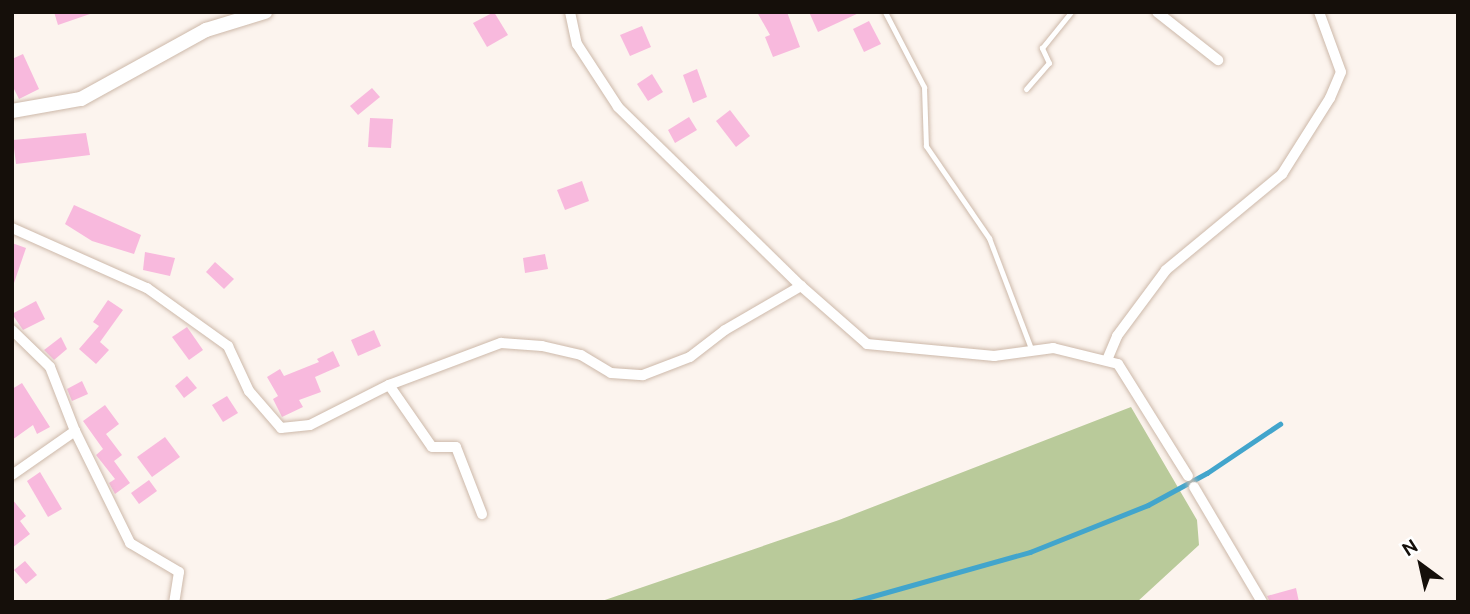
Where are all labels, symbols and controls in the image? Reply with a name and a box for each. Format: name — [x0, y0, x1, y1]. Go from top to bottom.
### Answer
north arrow — [1386, 530, 1456, 600]
text: N — [1398, 534, 1422, 560]

